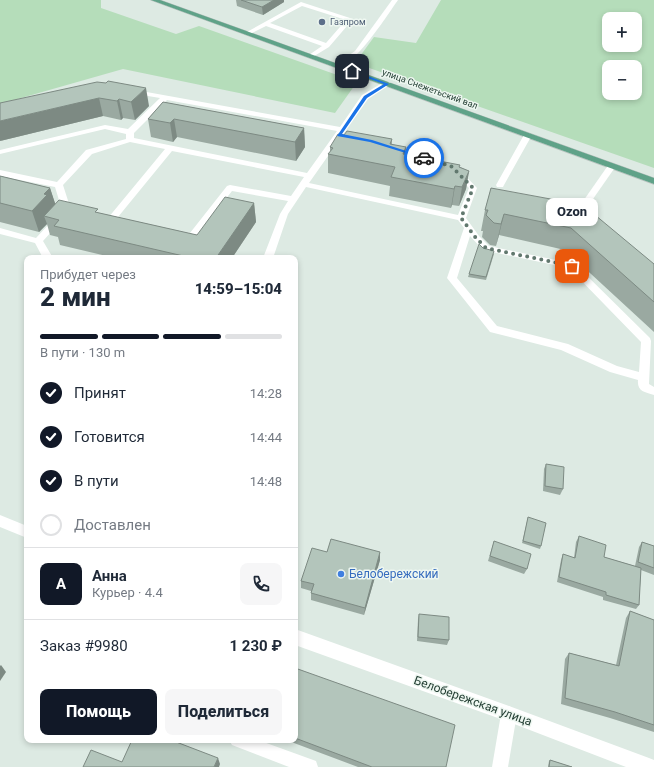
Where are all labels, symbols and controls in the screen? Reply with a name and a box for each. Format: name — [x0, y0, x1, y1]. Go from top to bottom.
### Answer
map controls — [602, 12, 642, 100]
button: + — [602, 12, 642, 52]
marker: Газпром — [317, 17, 327, 27]
place label: Газпром — [330, 17, 366, 27]
pin — [335, 54, 369, 88]
icon: home — [341, 60, 363, 82]
button: − — [602, 60, 642, 100]
street label: улица Снежетьский вал — [381, 67, 479, 111]
courier — [404, 138, 444, 178]
icon: car — [413, 147, 435, 169]
callout: Ozon — [546, 198, 598, 226]
text: Ozon — [557, 204, 587, 219]
pin — [555, 249, 589, 283]
icon: bag — [561, 255, 583, 277]
text: Прибудет через — [40, 267, 136, 282]
text: 14:59–15:04 — [195, 280, 282, 298]
text: 2 мин — [40, 282, 111, 312]
text: В пути · 130 m — [40, 345, 125, 360]
icon: check — [40, 382, 62, 404]
text: Принят — [74, 384, 126, 402]
text: 14:28 — [250, 386, 282, 401]
icon: check — [40, 426, 62, 448]
text: Готовится — [74, 428, 145, 446]
text: 14:44 — [250, 430, 282, 445]
icon: check — [40, 470, 62, 492]
text: В пути — [74, 472, 119, 490]
text: 14:48 — [250, 474, 282, 489]
text: Доставлен — [74, 516, 151, 534]
button: phone — [240, 563, 282, 605]
text: Анна — [92, 567, 127, 585]
place label: Белобережский — [349, 567, 439, 581]
marker: Белобережский — [336, 569, 346, 579]
text: А — [56, 575, 66, 593]
text: Курьер · 4.4 — [92, 585, 163, 600]
text: Заказ #9980 — [40, 637, 128, 655]
text: 1 230 ₽ — [230, 637, 282, 655]
street label: Белобережская улица — [412, 673, 534, 729]
button: Помощь — [40, 689, 157, 735]
button: Поделиться — [165, 689, 282, 735]

